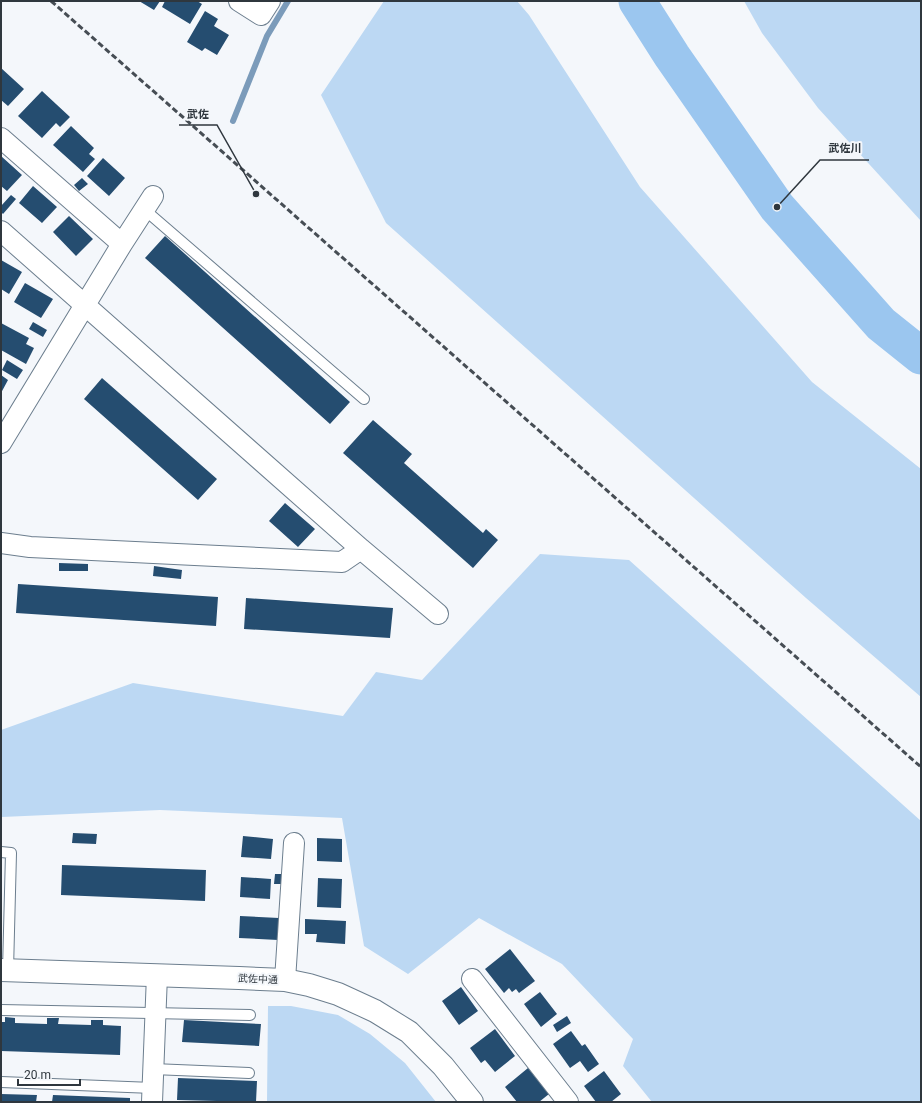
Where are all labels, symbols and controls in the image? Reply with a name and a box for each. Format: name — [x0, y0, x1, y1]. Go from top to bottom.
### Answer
callout: 武佐 — [179, 102, 217, 125]
text: 武佐 — [187, 108, 209, 121]
callout: 武佐川 — [820, 137, 869, 160]
text: 武佐川 — [829, 142, 862, 155]
street label: 武佐中通 — [238, 972, 278, 986]
scale bar — [18, 1061, 80, 1087]
text: 20 m — [24, 1068, 51, 1082]

